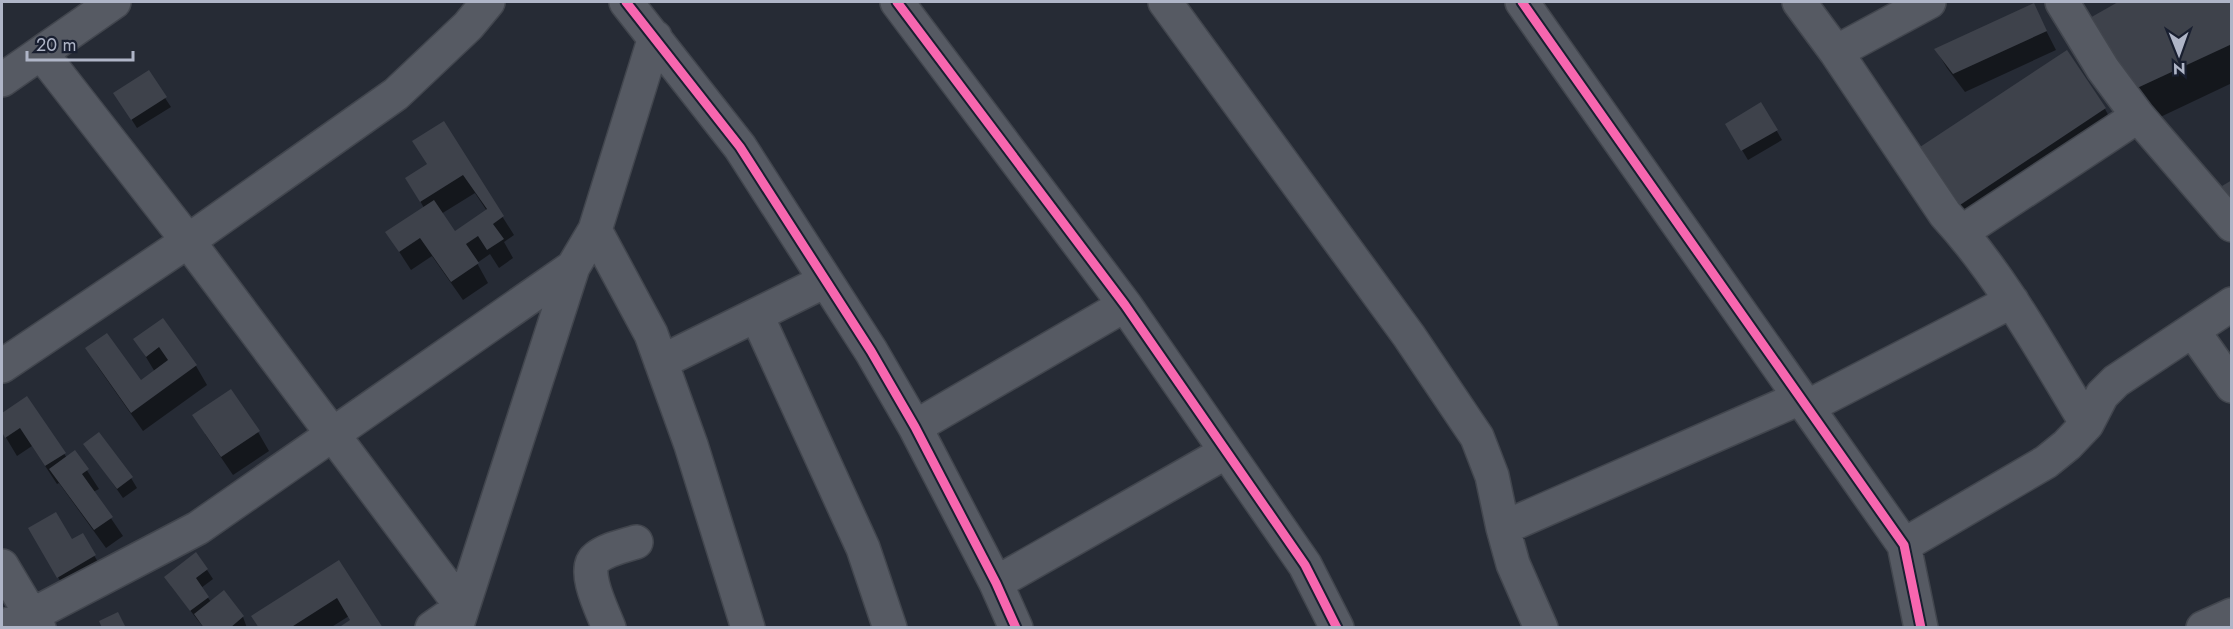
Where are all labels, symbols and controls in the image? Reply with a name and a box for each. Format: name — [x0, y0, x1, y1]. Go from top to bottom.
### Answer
scale bar — [27, 24, 134, 62]
north arrow — [2149, 24, 2209, 84]
text: 20 m — [36, 32, 76, 58]
text: N — [2173, 57, 2186, 80]

